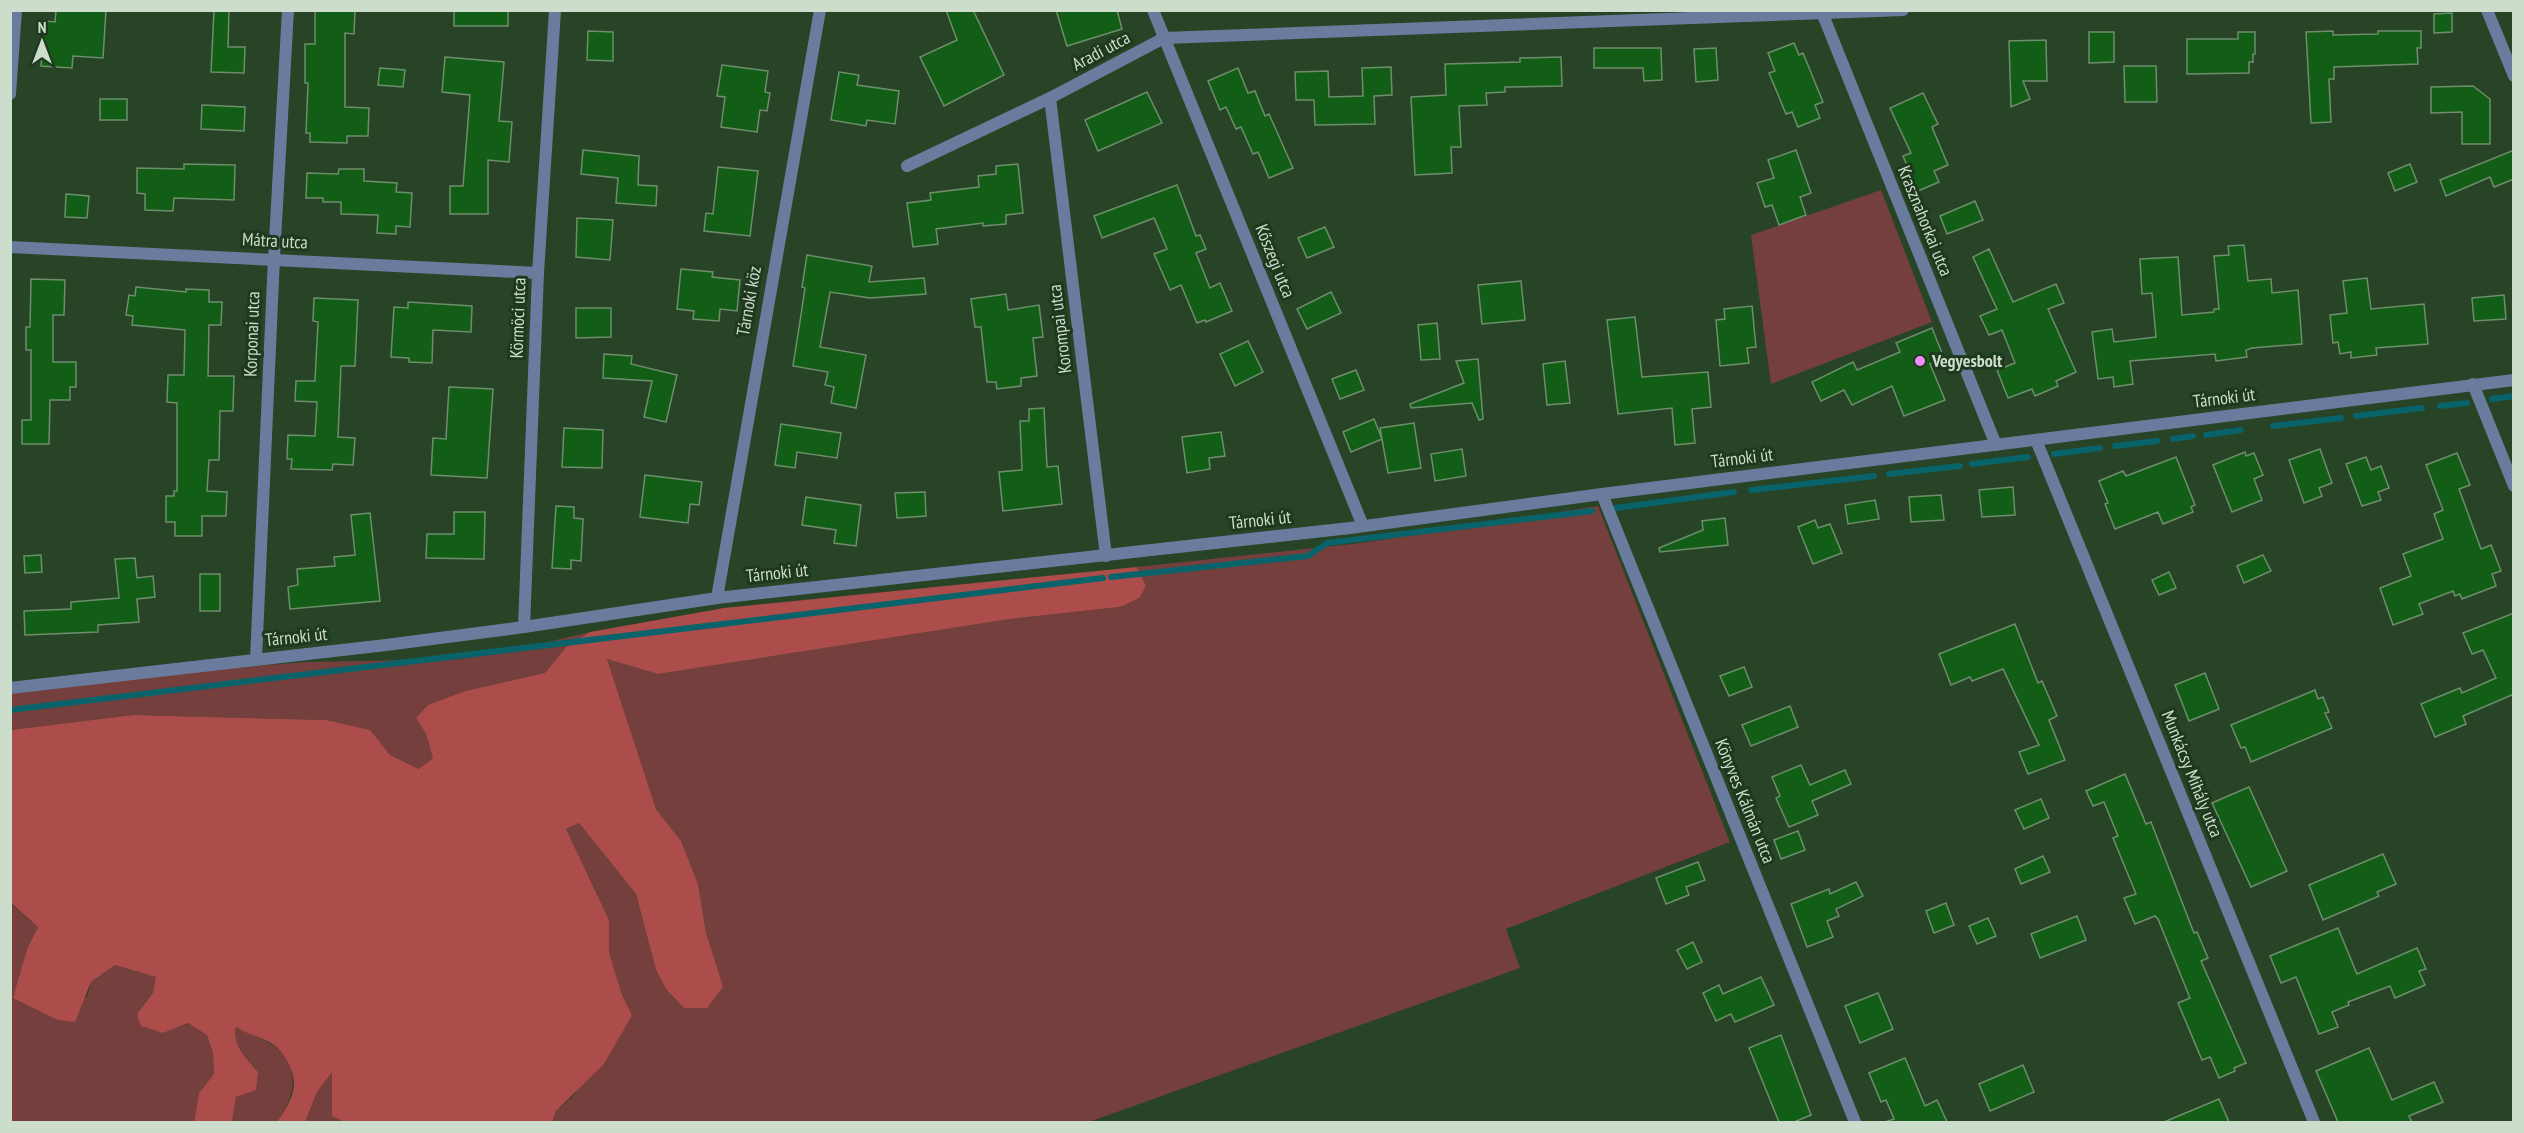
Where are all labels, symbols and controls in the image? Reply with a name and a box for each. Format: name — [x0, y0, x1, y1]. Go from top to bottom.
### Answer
north arrow — [12, 12, 72, 72]
text: N — [38, 17, 46, 37]
street label: Aradi utca — [1068, 26, 1134, 75]
street label: Krasznahorkai utca — [1893, 162, 1958, 279]
street label: Kőszegi utca — [1250, 221, 1301, 301]
street label: Mátra utca — [242, 227, 308, 254]
street label: Tárnoki köz — [731, 264, 766, 338]
street label: Körmöci utca — [505, 277, 530, 359]
street label: Korompai utca — [1043, 283, 1076, 375]
street label: Korponai utca — [239, 291, 264, 377]
place label: Vegyesbolt — [1931, 349, 2003, 372]
marker: Vegyesbolt — [1913, 354, 1927, 368]
street label: Tárnoki út — [2192, 382, 2256, 413]
street label: Tárnoki út — [1710, 442, 1774, 473]
street label: Tárnoki út — [1228, 505, 1292, 534]
street label: Tárnoki út — [745, 558, 809, 587]
street label: Tárnoki út — [264, 622, 328, 651]
street label: Munkácsy Mihály utca — [2157, 707, 2228, 841]
street label: Könyves Kálmán utca — [1710, 735, 1781, 866]

